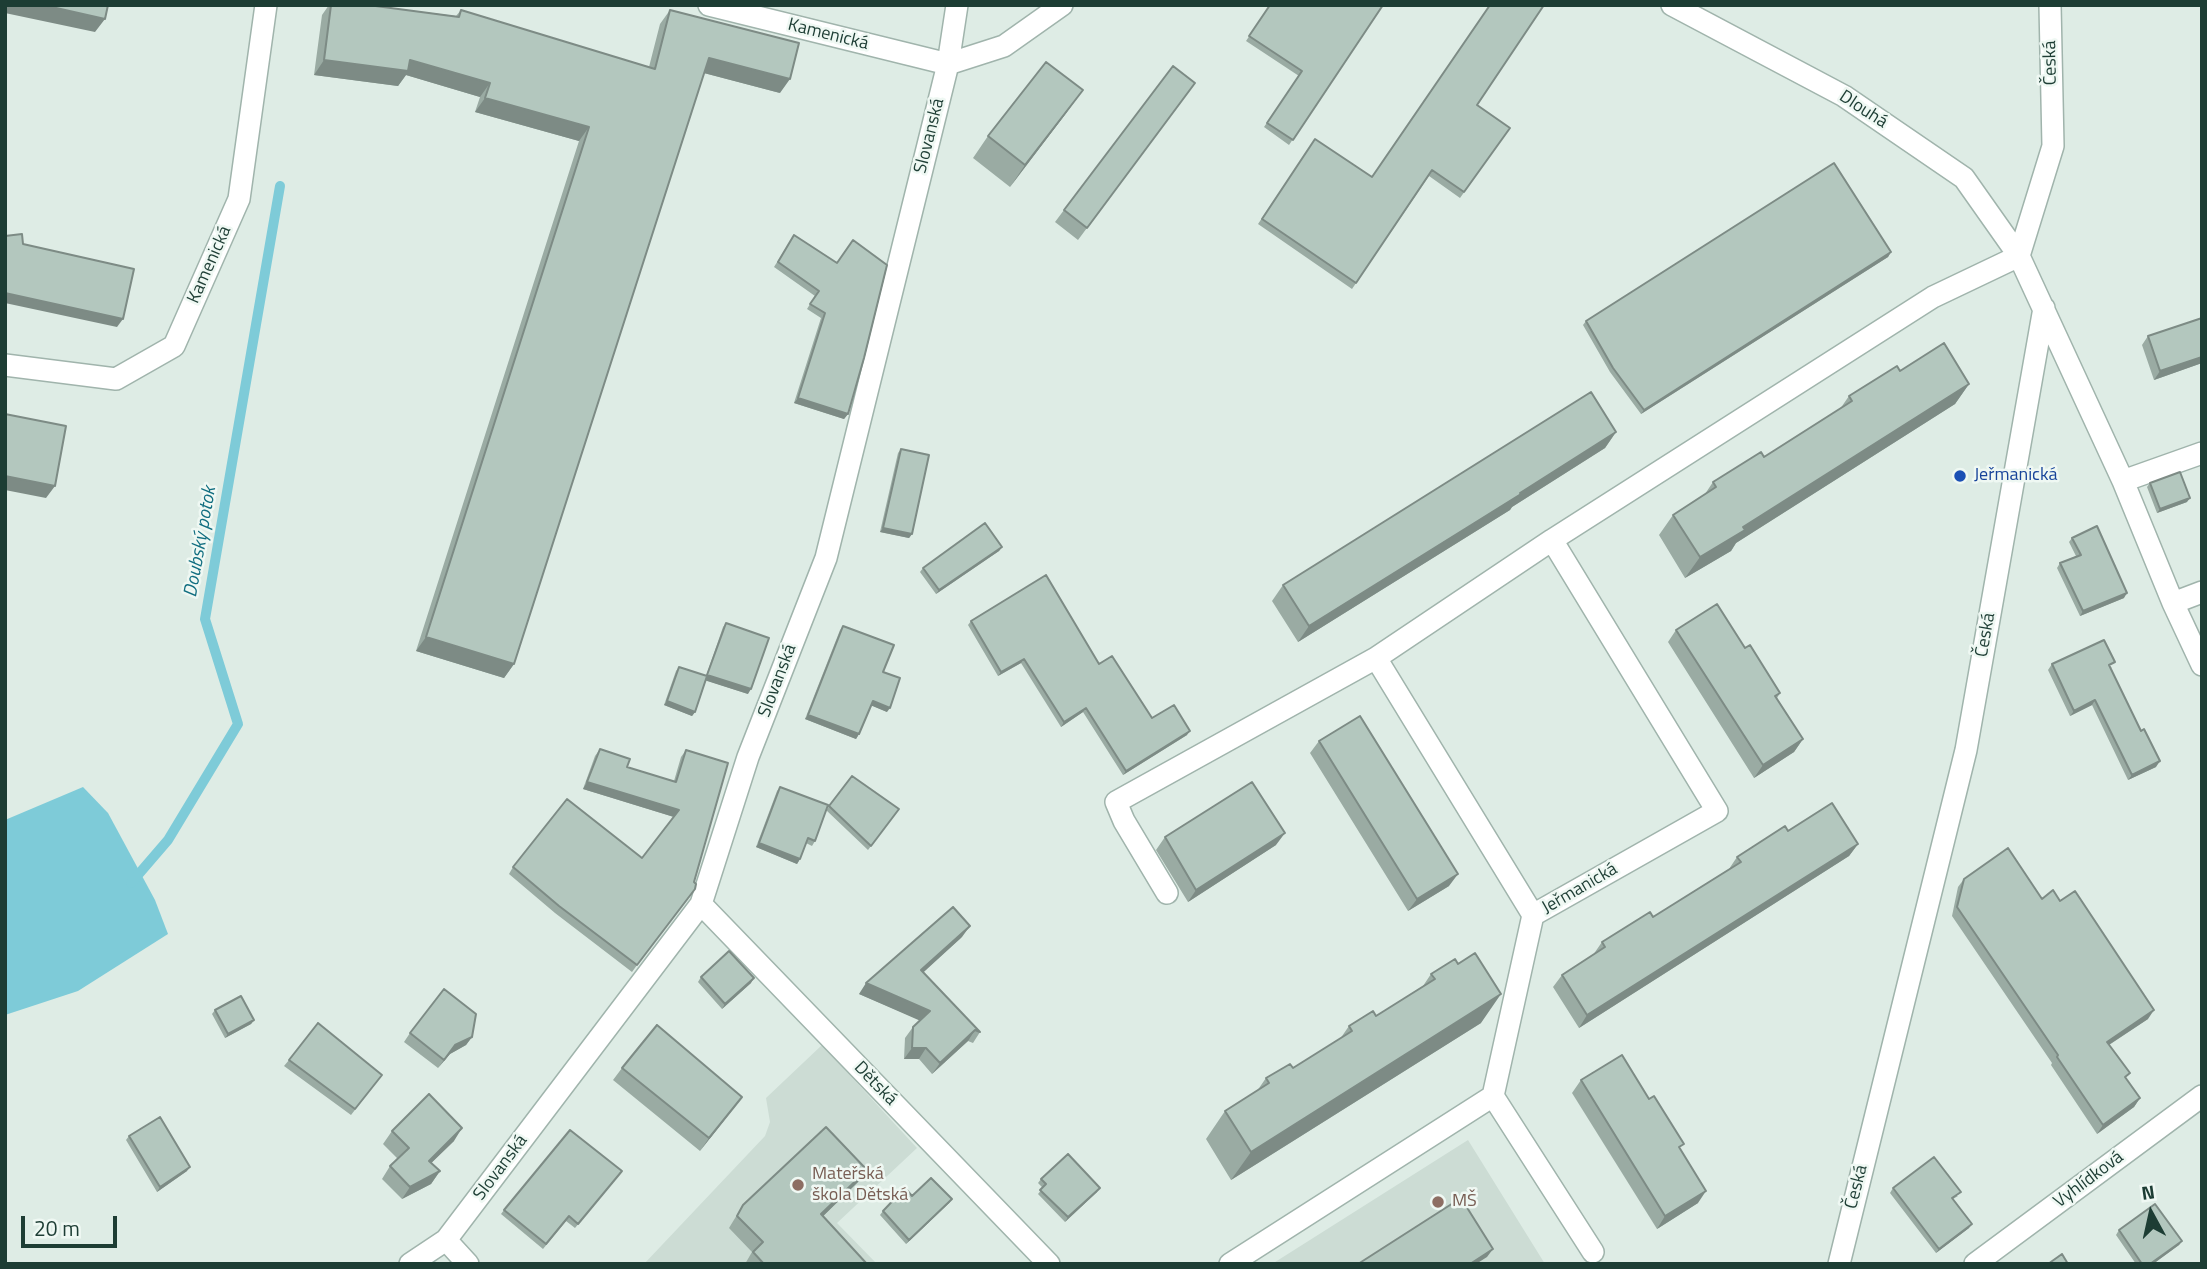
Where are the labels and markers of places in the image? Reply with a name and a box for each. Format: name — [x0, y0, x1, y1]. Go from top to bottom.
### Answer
place label: Jeřmanická — [1974, 465, 2058, 487]
marker: Jeřmanická — [1952, 468, 1968, 484]
place label: Mateřská škola Dětská — [812, 1164, 908, 1206]
marker: Mateřská škola Dětská — [790, 1177, 806, 1193]
place label: MŠ — [1452, 1191, 1477, 1213]
marker: MŠ — [1430, 1194, 1446, 1210]

